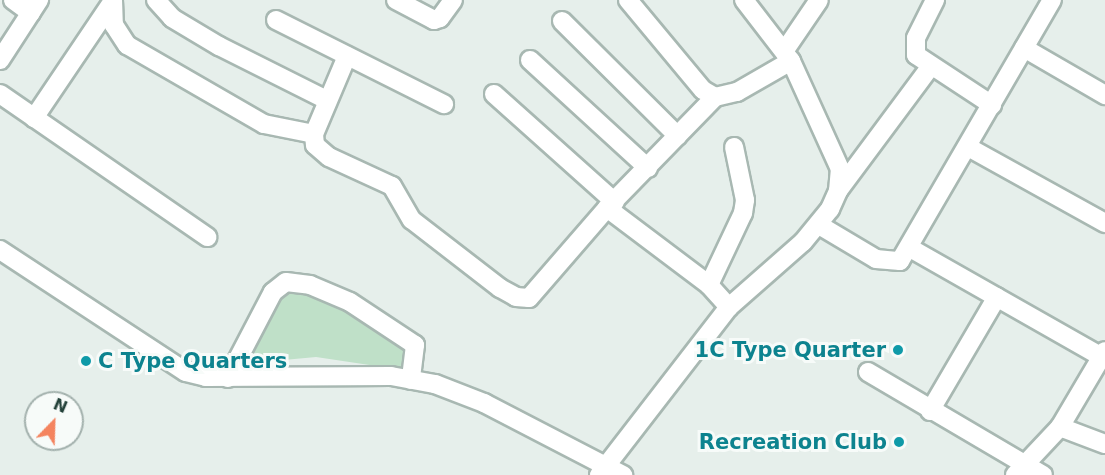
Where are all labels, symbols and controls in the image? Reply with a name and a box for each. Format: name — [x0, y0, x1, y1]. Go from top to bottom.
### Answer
place label: 1C Type Quarter — [695, 337, 886, 363]
marker: 1C Type Quarter — [891, 343, 905, 357]
place label: C Type Quarters — [98, 348, 287, 374]
marker: C Type Quarters — [79, 354, 93, 368]
north arrow — [24, 391, 84, 451]
text: N — [51, 394, 70, 417]
place label: Recreation Club — [699, 429, 887, 455]
marker: Recreation Club — [892, 435, 906, 449]

